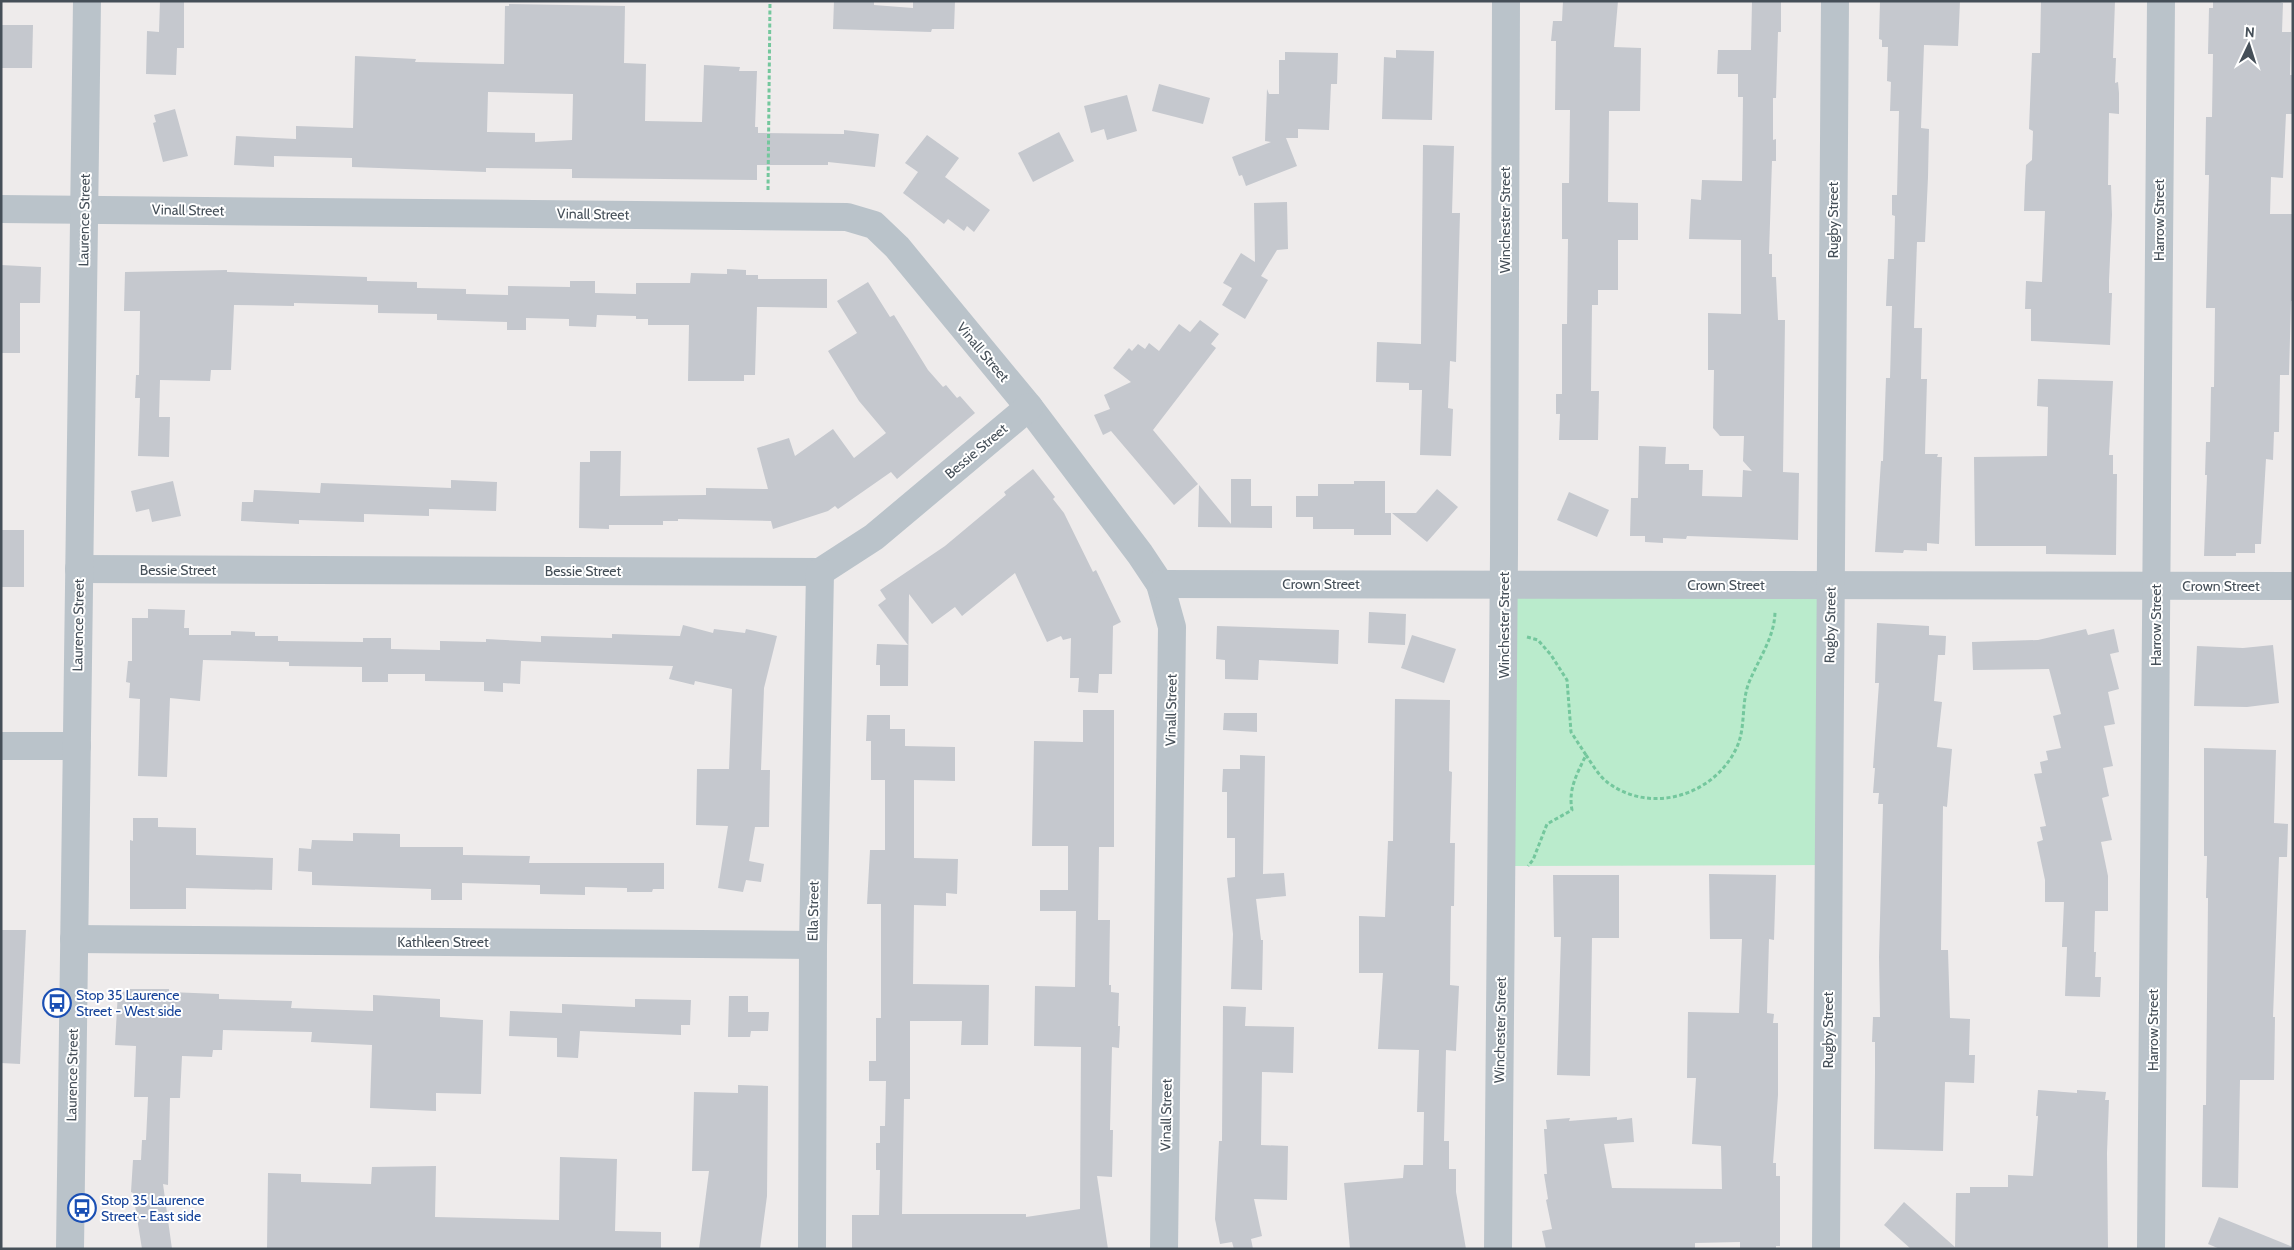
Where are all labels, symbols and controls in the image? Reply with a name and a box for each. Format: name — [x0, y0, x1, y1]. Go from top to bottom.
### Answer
north arrow — [2224, 20, 2274, 70]
text: N — [2244, 23, 2255, 41]
street label: Winchester Street — [1496, 167, 1514, 273]
street label: Laurence Street — [74, 173, 94, 267]
street label: Harrow Street — [2150, 179, 2168, 261]
street label: Rugby Street — [1824, 182, 1842, 258]
street label: Vinall Street — [152, 200, 225, 220]
street label: Vinall Street — [557, 204, 630, 224]
street label: Vinall Street — [953, 318, 1013, 386]
street label: Bessie Street — [941, 419, 1011, 482]
street label: Bessie Street — [140, 561, 216, 579]
street label: Bessie Street — [545, 562, 621, 580]
street label: Winchester Street — [1495, 572, 1513, 678]
street label: Crown Street — [1282, 575, 1360, 593]
street label: Crown Street — [1687, 576, 1765, 594]
street label: Crown Street — [2182, 577, 2260, 595]
street label: Laurence Street — [68, 578, 88, 672]
street label: Harrow Street — [2147, 584, 2165, 666]
street label: Rugby Street — [1820, 586, 1840, 663]
street label: Vinall Street — [1161, 673, 1181, 746]
street label: Ella Street — [803, 880, 823, 941]
street label: Kathleen Street — [397, 933, 489, 951]
street label: Winchester Street — [1490, 976, 1510, 1083]
place label: Stop 35 Laurence Street - West side — [76, 986, 181, 1020]
bus stop icon: Stop 35 Laurence Street - West side — [42, 988, 72, 1018]
street label: Harrow Street — [2144, 989, 2162, 1071]
street label: Rugby Street — [1819, 992, 1837, 1068]
street label: Laurence Street — [62, 1028, 82, 1122]
street label: Vinall Street — [1156, 1078, 1176, 1151]
place label: Stop 35 Laurence Street - East side — [101, 1191, 204, 1225]
bus stop icon: Stop 35 Laurence Street - East side — [67, 1193, 97, 1223]

